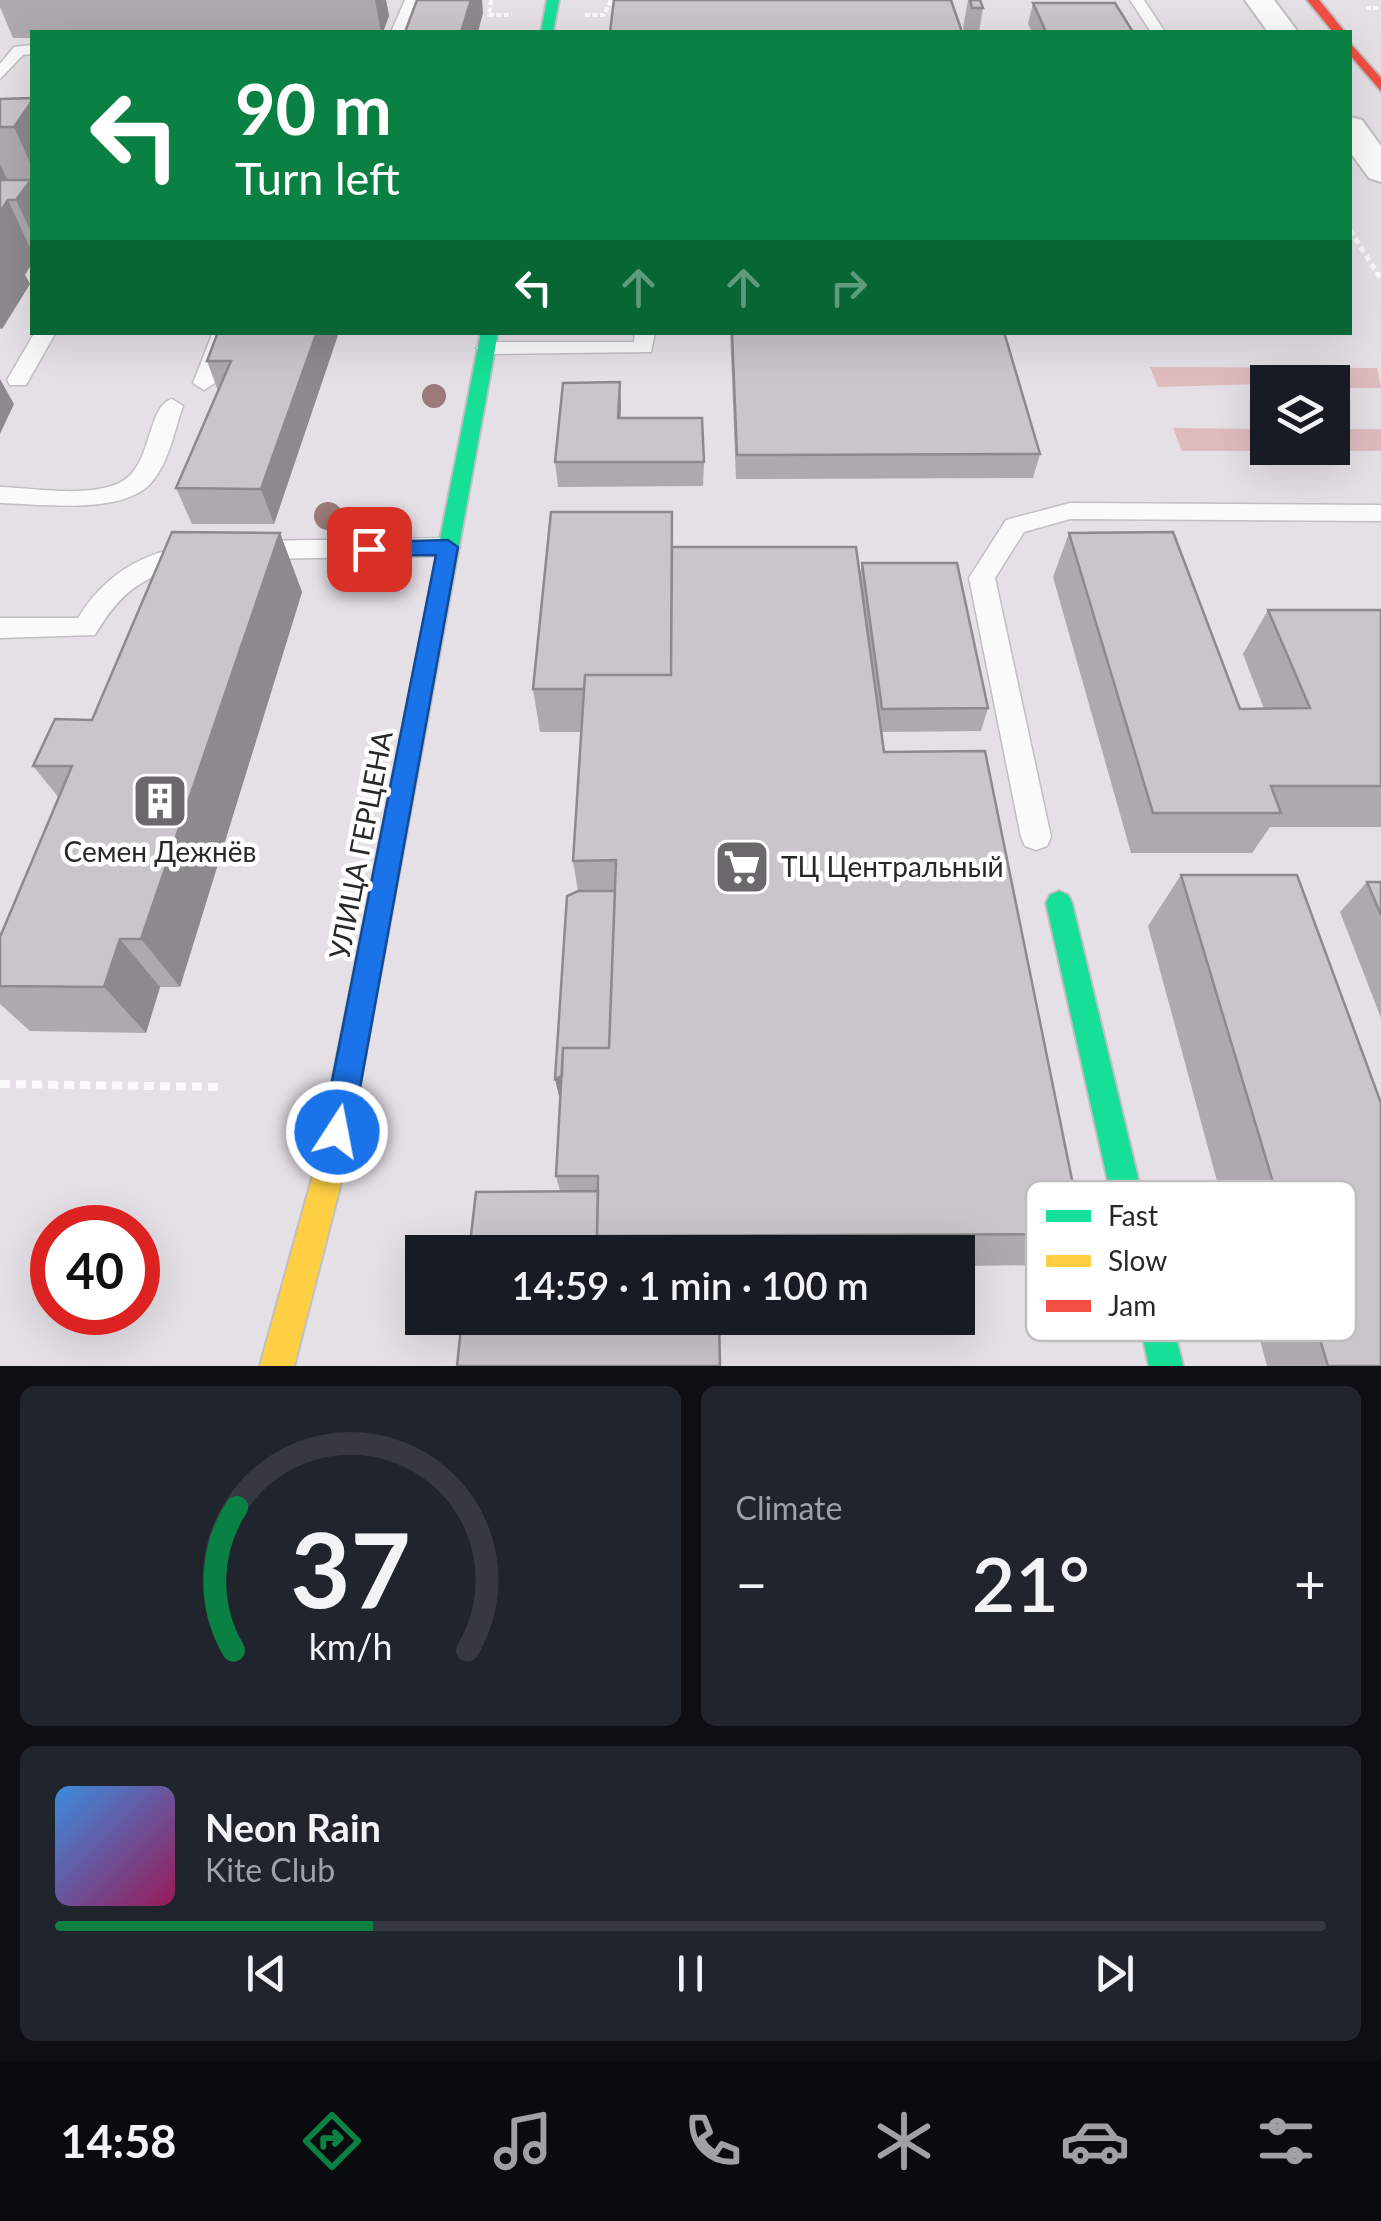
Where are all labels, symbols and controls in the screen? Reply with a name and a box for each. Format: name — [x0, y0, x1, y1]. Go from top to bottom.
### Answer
text: 90 m — [235, 66, 392, 150]
icon: left — [70, 70, 200, 200]
text: Turn left — [235, 151, 400, 205]
icon: left — [506, 260, 561, 315]
icon: ahead — [611, 260, 666, 315]
icon: ahead — [716, 260, 771, 315]
icon: right — [821, 260, 876, 315]
map controls — [1250, 365, 1350, 465]
button: layers — [1250, 365, 1350, 465]
pin — [327, 507, 412, 592]
icon: arrive — [342, 522, 397, 577]
street label: УЛИЦА ГЕРЦЕНА — [321, 728, 399, 962]
building icon: Семен Дежнёв — [130, 771, 190, 831]
place label: Семен Дежнёв — [63, 834, 257, 868]
supermarket icon: ТЦ Центральный — [712, 837, 772, 897]
place label: ТЦ Центральный — [781, 849, 1004, 883]
position arrow — [285, 1080, 389, 1184]
legend — [1026, 1181, 1356, 1341]
text: Fast — [1108, 1198, 1158, 1232]
speed limit sign: 40 — [30, 1205, 160, 1335]
text: Slow — [1108, 1243, 1167, 1277]
text: 14:59 · 1 min · 100 m — [512, 1262, 868, 1308]
text: Jam — [1108, 1288, 1156, 1322]
text: Climate — [736, 1488, 842, 1527]
text: 37 — [290, 1505, 411, 1630]
text: 21° — [972, 1538, 1090, 1628]
text: − — [736, 1550, 767, 1616]
text: + — [1294, 1550, 1326, 1616]
text: km/h — [308, 1625, 392, 1668]
text: Neon Rain — [205, 1804, 381, 1850]
text: Kite Club — [205, 1850, 335, 1889]
icon: previous — [239, 1946, 294, 2001]
icon: pause — [663, 1946, 718, 2001]
icon: next — [1087, 1946, 1142, 2001]
icon: directions — [297, 2106, 367, 2176]
icon: music — [488, 2106, 558, 2176]
icon: phone — [678, 2106, 748, 2176]
icon: climate — [869, 2106, 939, 2176]
icon: car — [1060, 2106, 1130, 2176]
icon: filters — [1251, 2106, 1321, 2176]
text: 14:58 — [60, 2114, 176, 2168]

